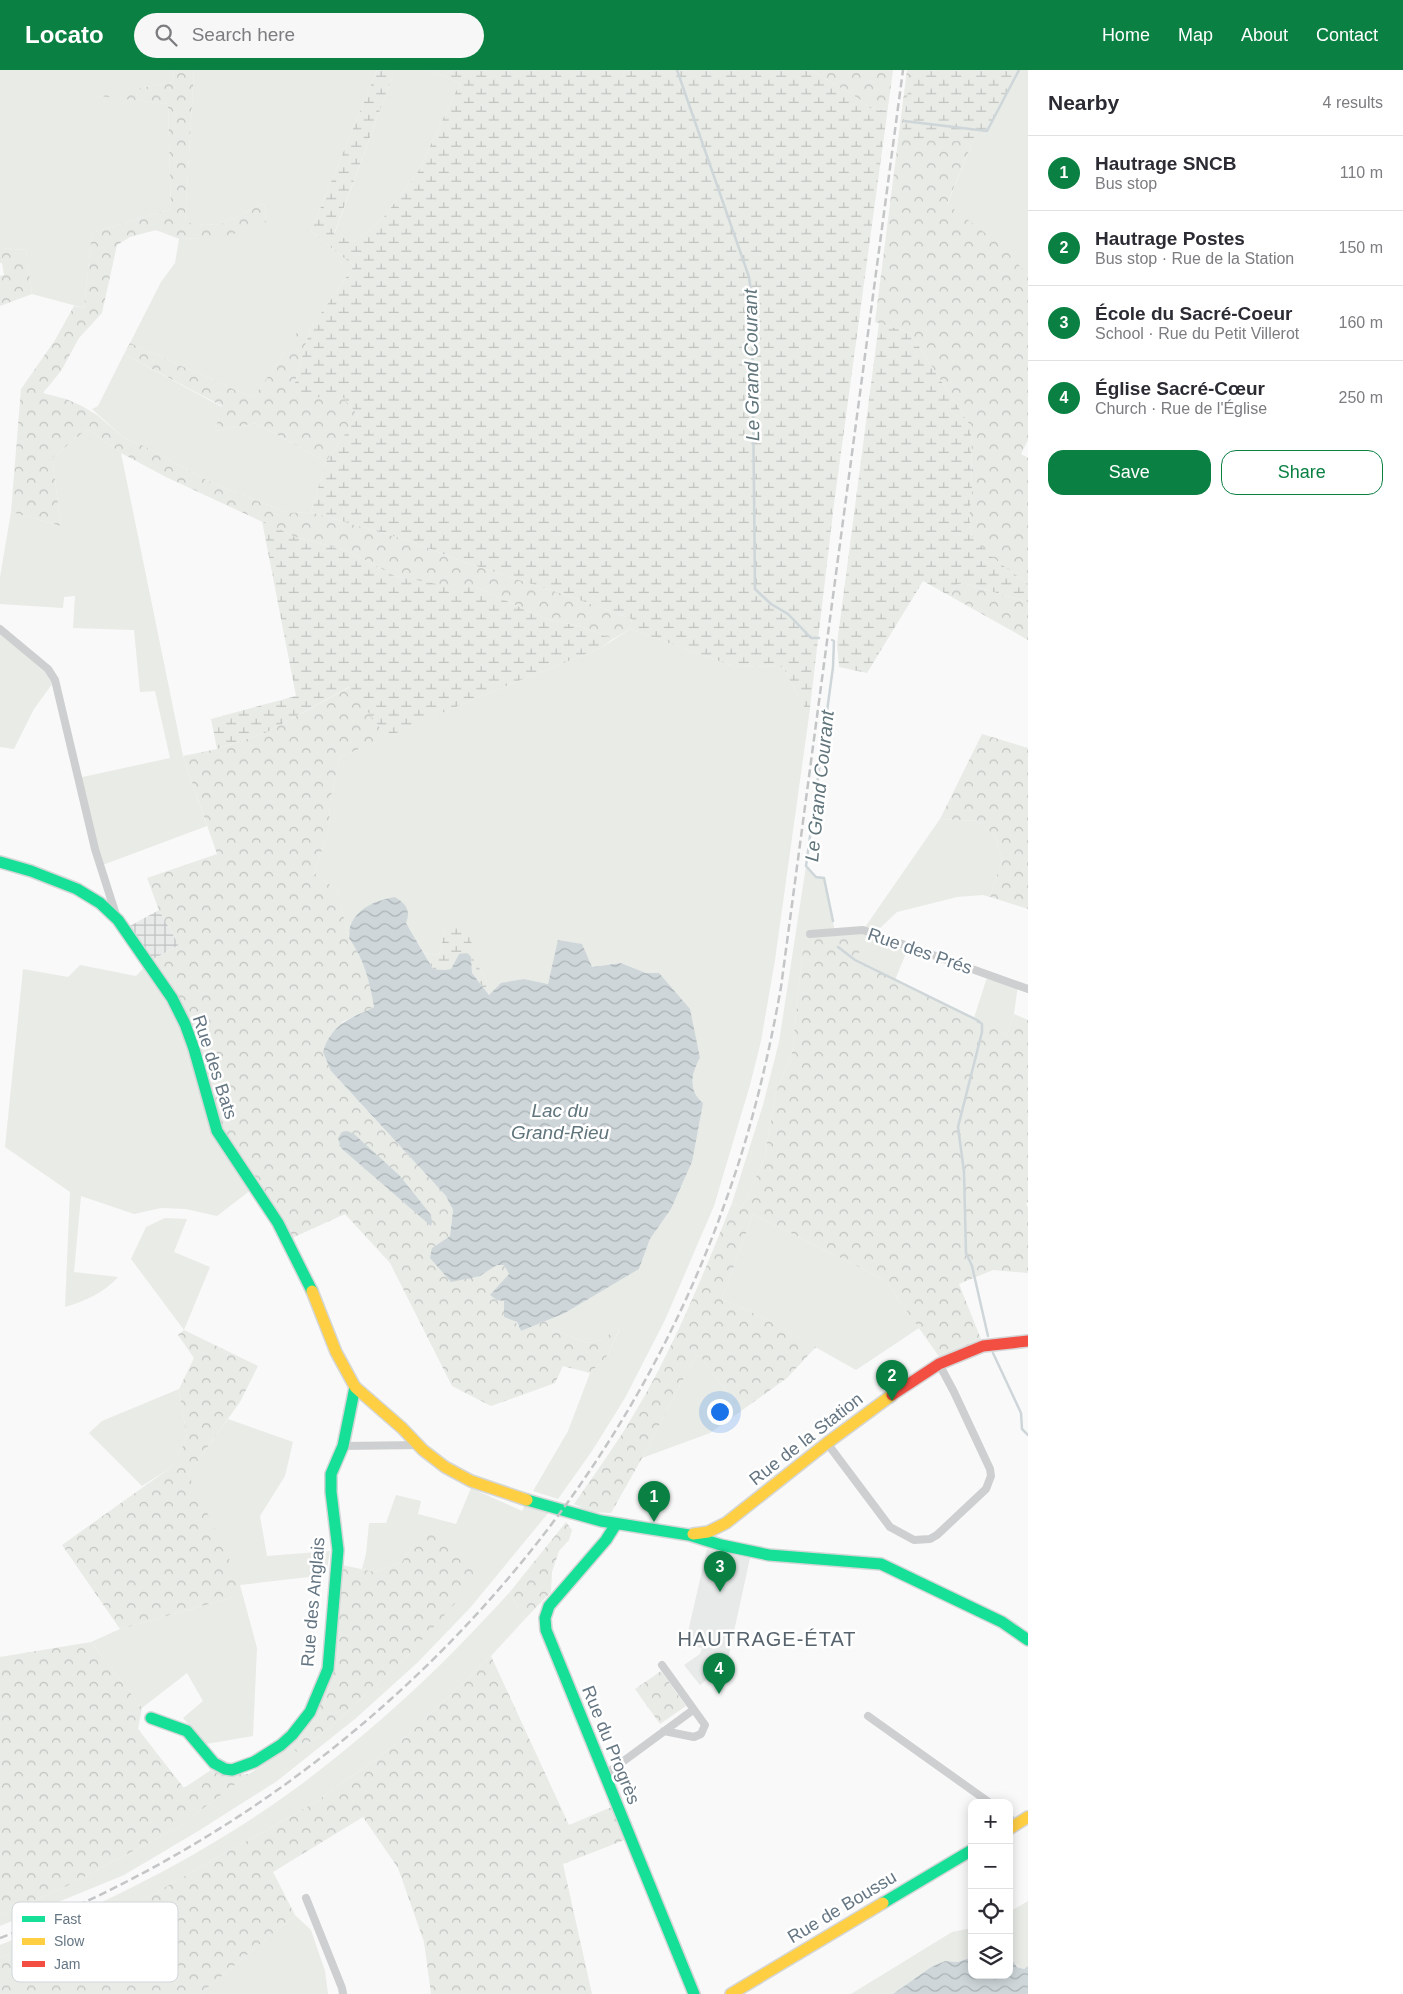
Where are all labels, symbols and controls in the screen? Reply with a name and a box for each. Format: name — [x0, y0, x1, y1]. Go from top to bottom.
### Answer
search box — [134, 13, 484, 58]
text: Locato — [25, 21, 104, 48]
icon: search — [152, 21, 180, 49]
text: Search here — [192, 24, 295, 45]
text: Home — [1102, 25, 1150, 45]
text: Map — [1178, 25, 1213, 45]
text: About — [1241, 25, 1288, 45]
text: Contact — [1316, 25, 1378, 45]
text: Nearby — [1048, 91, 1119, 114]
text: 4 results — [1323, 94, 1383, 111]
text: Hautrage SNCB — [1095, 153, 1236, 174]
text: 1 — [1060, 164, 1068, 181]
text: 110 m — [1340, 164, 1383, 181]
text: Bus stop — [1095, 175, 1157, 192]
text: Hautrage Postes — [1095, 228, 1245, 249]
text: 2 — [1060, 239, 1068, 256]
text: 150 m — [1339, 239, 1383, 256]
text: Bus stop · Rue de la Station — [1095, 250, 1294, 267]
water label: Le Grand Courant — [740, 288, 763, 441]
text: École du Sacré-Coeur — [1095, 303, 1292, 324]
text: 3 — [1060, 314, 1068, 331]
text: 160 m — [1339, 314, 1383, 331]
text: School · Rue du Petit Villerot — [1095, 325, 1299, 342]
text: Église Sacré-Cœur — [1095, 378, 1265, 399]
text: 4 — [1060, 389, 1068, 406]
text: 250 m — [1339, 389, 1383, 406]
text: Church · Rue de l'Église — [1095, 400, 1267, 417]
button: Save — [1048, 450, 1211, 495]
button: Share — [1221, 450, 1383, 495]
water label: Le Grand Courant — [801, 709, 838, 863]
street label: Rue des Prés — [865, 924, 975, 978]
street label: Rue des Bats — [189, 1013, 241, 1121]
water label: Lac du Grand-Rieu — [511, 1100, 610, 1143]
pin: 2 — [876, 1360, 908, 1401]
street label: Rue de la Station — [745, 1389, 867, 1489]
your location — [707, 1399, 733, 1425]
pin: 1 — [638, 1481, 670, 1522]
street label: Rue des Anglais — [297, 1536, 329, 1668]
pin: 3 — [704, 1551, 736, 1592]
district label: HAUTRAGE-ÉTAT — [678, 1628, 856, 1650]
pin: 4 — [703, 1653, 735, 1694]
street label: Rue du Progrès — [578, 1683, 644, 1807]
map controls — [968, 1799, 1013, 1979]
button: + — [968, 1799, 1013, 1844]
button: − — [968, 1844, 1013, 1889]
street label: Rue de Boussu — [784, 1867, 900, 1947]
button: locate — [968, 1889, 1013, 1934]
legend — [12, 1902, 178, 1982]
text: Fast — [54, 1911, 81, 1927]
text: Slow — [54, 1933, 85, 1949]
button: layers — [968, 1934, 1013, 1979]
text: Jam — [54, 1956, 80, 1972]

